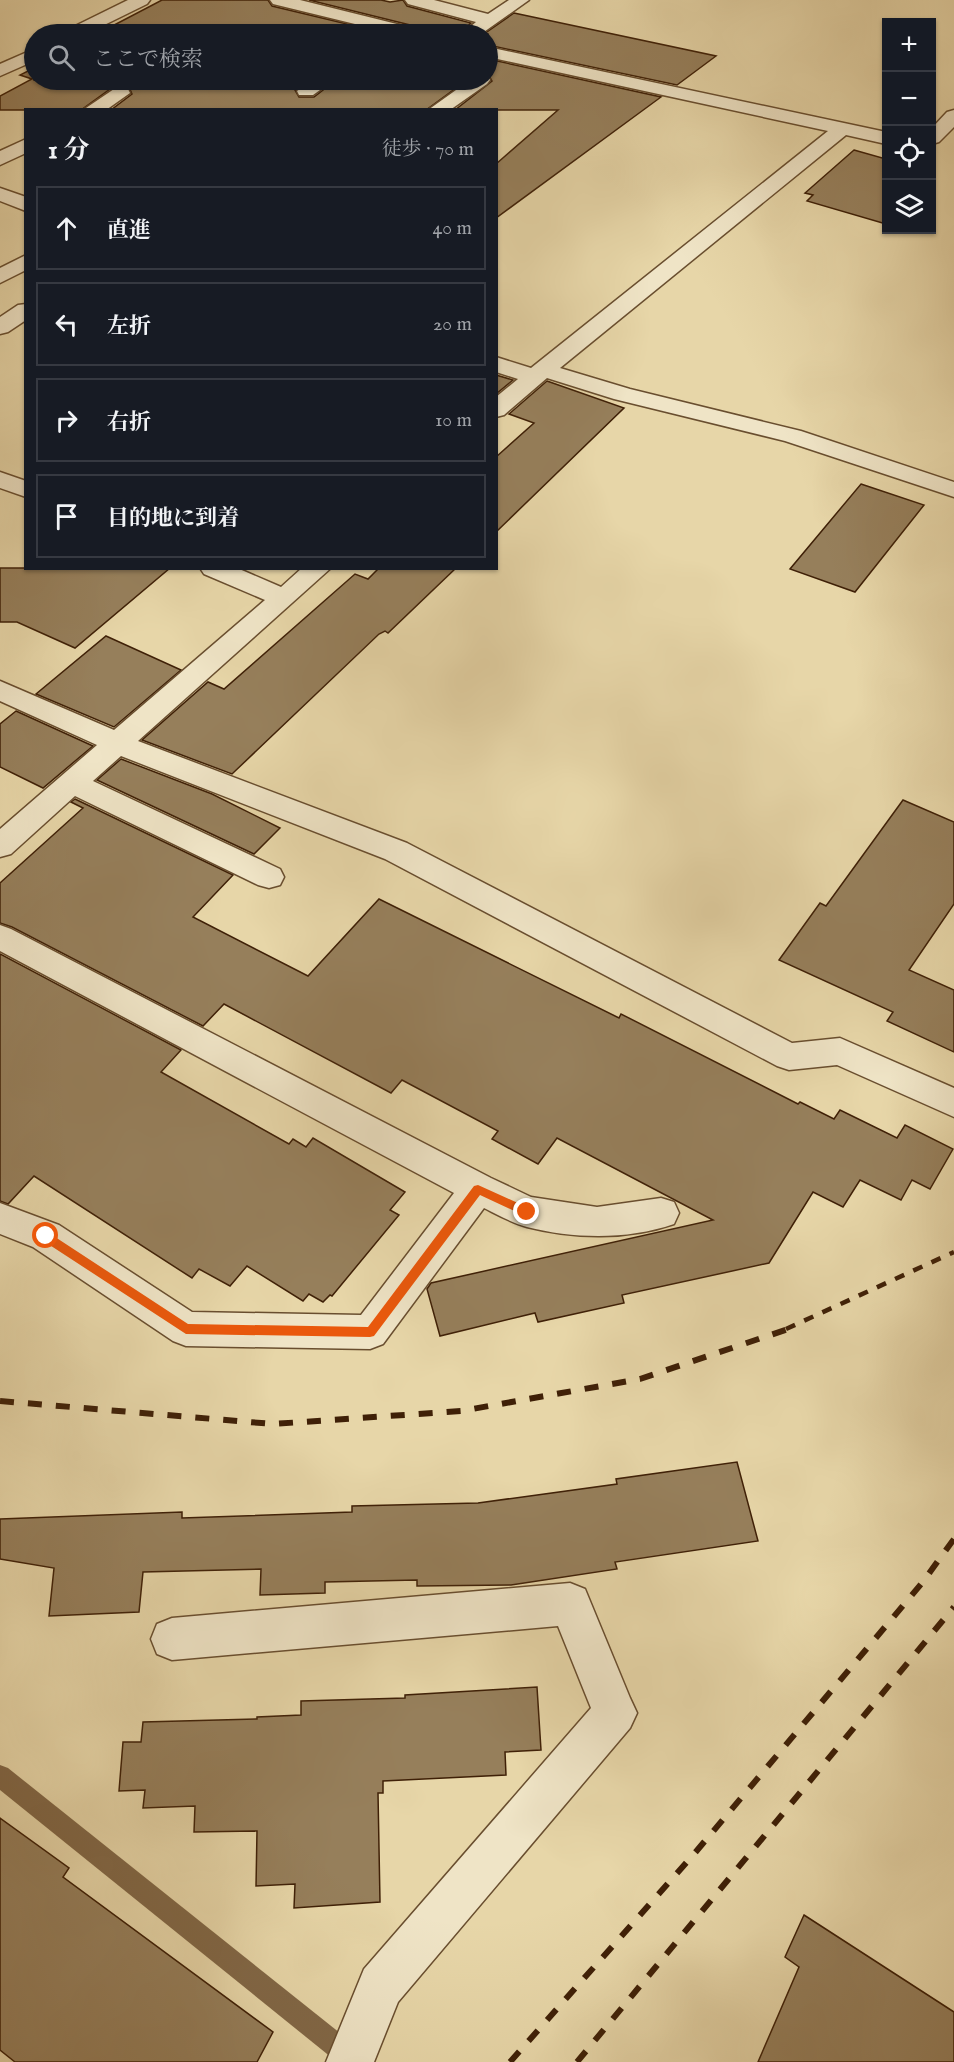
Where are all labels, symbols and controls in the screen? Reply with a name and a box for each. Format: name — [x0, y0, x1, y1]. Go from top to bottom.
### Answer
map controls — [882, 18, 936, 234]
button: + — [882, 18, 936, 72]
search box — [24, 24, 498, 90]
icon: search — [45, 41, 78, 74]
text: ここで検索 — [93, 46, 203, 74]
button: − — [882, 72, 936, 126]
button: locate — [882, 126, 936, 180]
text: 1 分 — [48, 134, 89, 167]
text: 徒歩 · 70 m — [382, 137, 474, 162]
button: layers — [882, 180, 936, 234]
icon: ahead — [50, 212, 83, 245]
text: 40 m — [433, 216, 472, 241]
text: 直進 — [107, 217, 151, 245]
icon: left — [50, 308, 83, 341]
text: 20 m — [433, 312, 472, 337]
text: 左折 — [107, 313, 151, 341]
icon: right — [50, 404, 83, 437]
text: 10 m — [435, 408, 472, 433]
text: 右折 — [107, 409, 151, 437]
icon: arrive — [50, 500, 83, 533]
text: 目的地に到着 — [107, 505, 239, 533]
route end — [513, 1198, 539, 1224]
route start — [32, 1222, 58, 1248]

